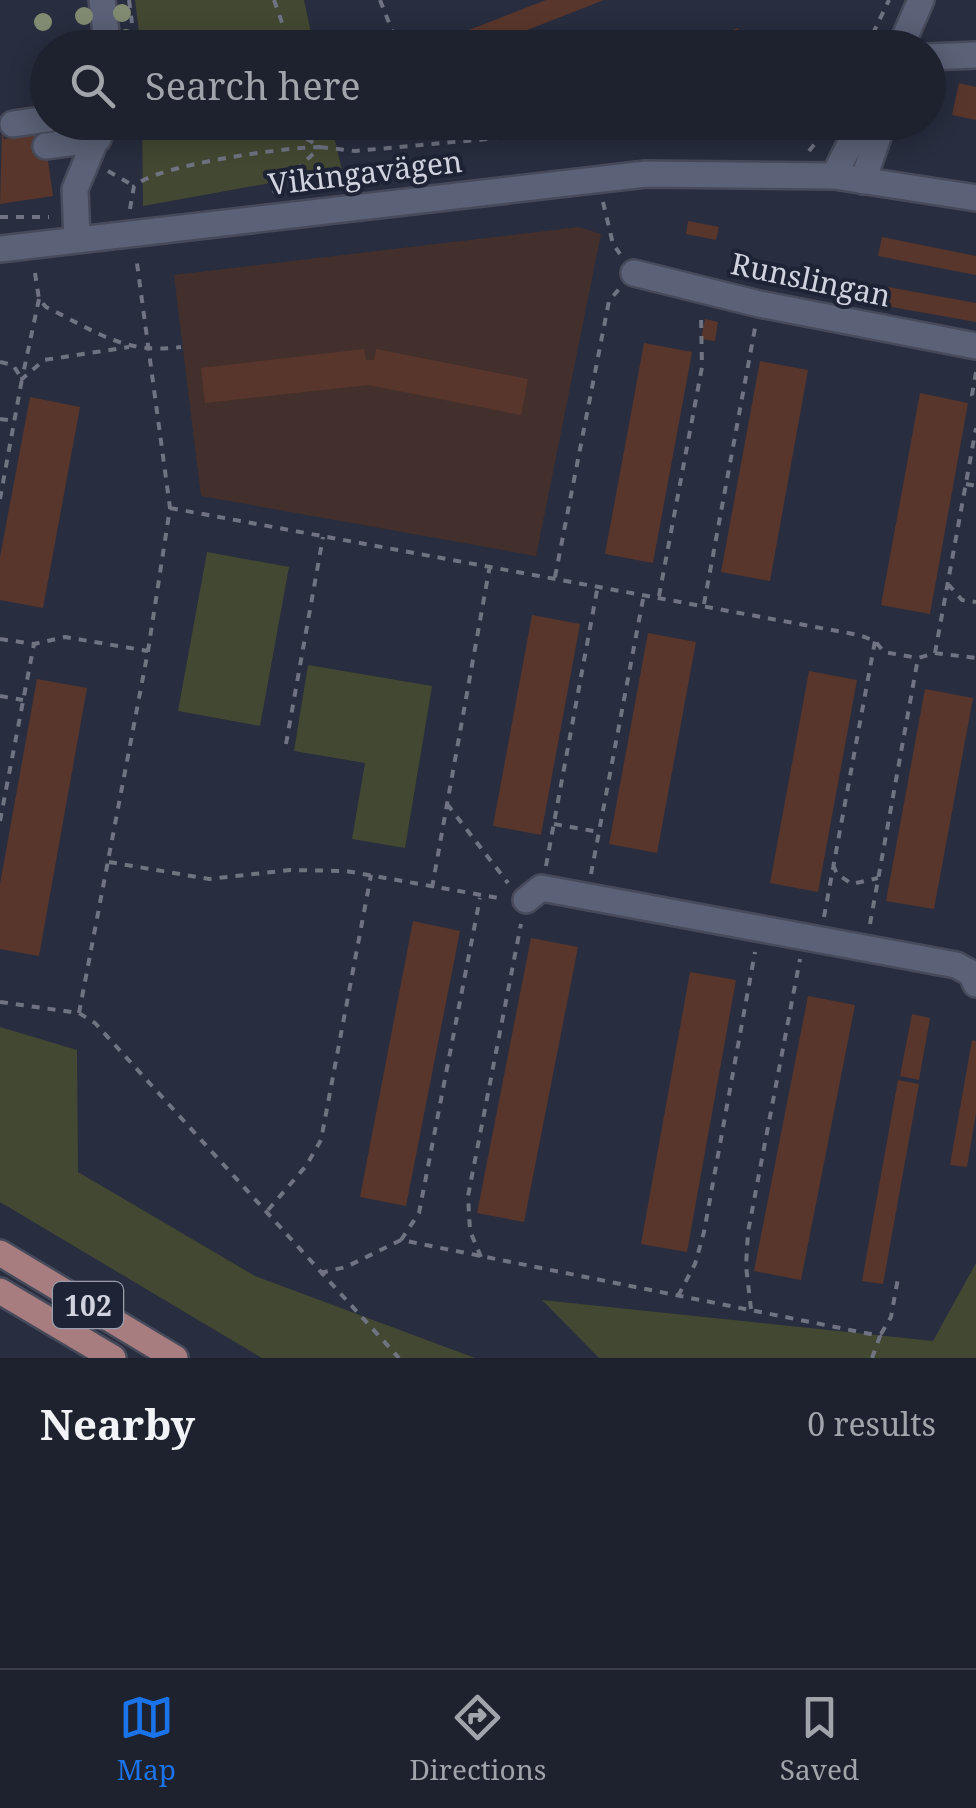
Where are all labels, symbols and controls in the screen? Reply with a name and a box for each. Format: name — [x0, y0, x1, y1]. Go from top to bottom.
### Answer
search box — [30, 30, 946, 140]
icon: search — [65, 58, 120, 113]
text: Search here — [145, 59, 361, 111]
street label: Vikingavägen — [266, 140, 464, 204]
street label: Runslingan — [727, 242, 895, 316]
road number: 102 — [53, 1282, 123, 1328]
text: Nearby — [40, 1395, 195, 1452]
text: 0 results — [807, 1402, 936, 1445]
tab: Map — [117, 1690, 176, 1788]
tab: Directions — [409, 1690, 546, 1788]
tab: Saved — [780, 1690, 859, 1788]

